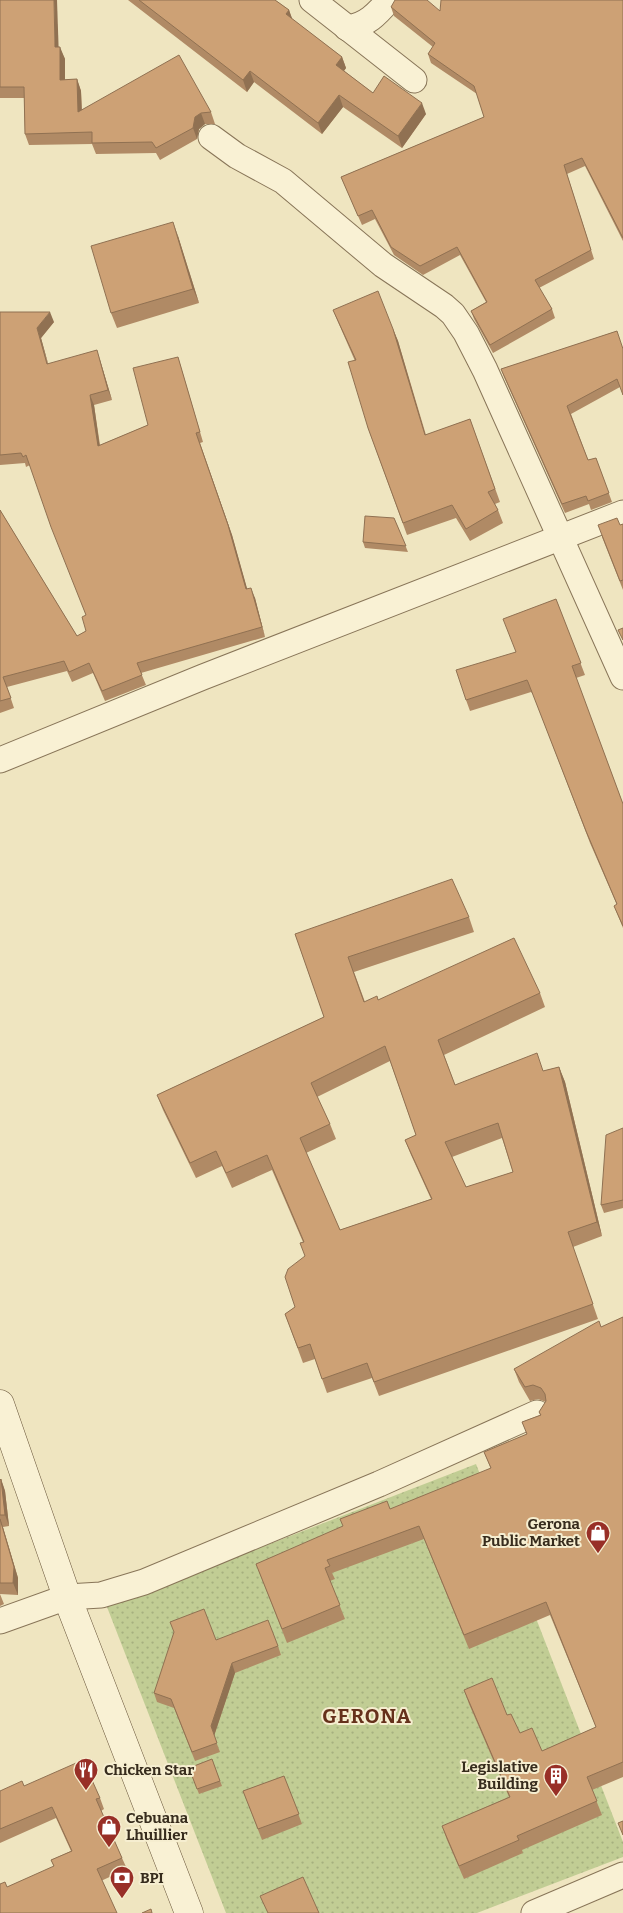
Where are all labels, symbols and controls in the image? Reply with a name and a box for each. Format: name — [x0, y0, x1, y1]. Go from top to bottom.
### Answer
place label: Gerona Public Market — [482, 1515, 581, 1550]
shop icon: Gerona Public Market — [585, 1520, 611, 1554]
district label: GERONA — [322, 1704, 412, 1728]
restaurant icon: Chicken Star — [73, 1757, 99, 1791]
place label: Legislative Building — [461, 1758, 538, 1793]
place label: Chicken Star — [104, 1761, 194, 1779]
building icon: Legislative Building — [543, 1763, 569, 1797]
place label: Cebuana Lhuillier — [126, 1809, 189, 1844]
shop icon: Cebuana Lhuillier — [96, 1814, 122, 1848]
bank icon: BPI — [109, 1865, 135, 1899]
place label: BPI — [140, 1869, 164, 1887]

